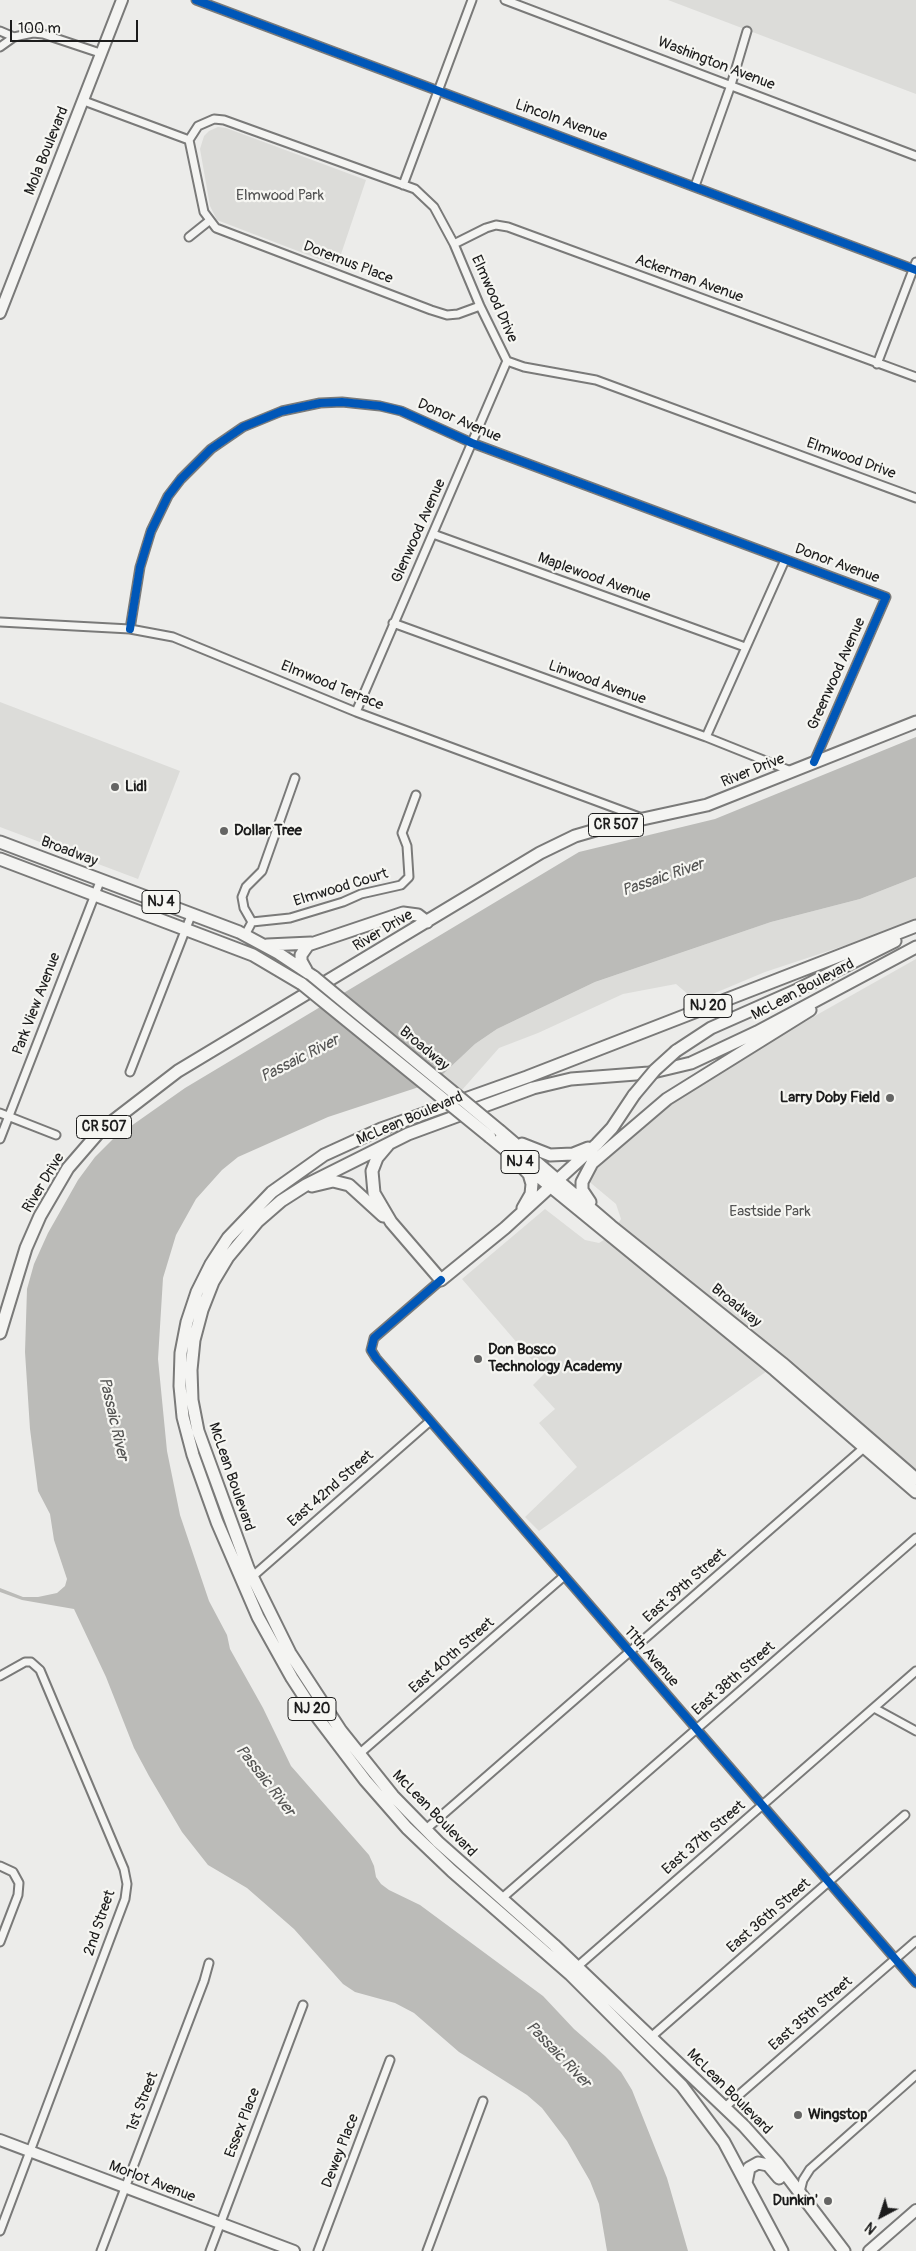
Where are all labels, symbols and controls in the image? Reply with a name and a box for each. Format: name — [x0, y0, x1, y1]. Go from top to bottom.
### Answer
scale bar — [12, 10, 140, 42]
text: 100 m — [18, 19, 61, 38]
street label: Washington Avenue — [655, 33, 777, 95]
street label: Lincoln Avenue — [513, 96, 609, 146]
street label: Mola Boulevard — [21, 104, 73, 198]
park label: Elmwood Park — [236, 187, 324, 205]
street label: Doremus Place — [301, 238, 395, 288]
street label: Ackerman Avenue — [632, 251, 746, 307]
street label: Elmwood Drive — [467, 253, 521, 345]
street label: Donor Avenue — [415, 395, 503, 447]
street label: Elmwood Drive — [804, 435, 898, 483]
street label: Glenwood Avenue — [388, 476, 450, 586]
street label: Donor Avenue — [792, 540, 882, 588]
street label: Maplewood Avenue — [535, 549, 653, 607]
street label: Greenwood Avenue — [804, 615, 870, 733]
street label: Elmwood Terrace — [278, 657, 386, 715]
street label: Linwood Avenue — [546, 657, 648, 709]
street label: River Drive — [719, 750, 787, 792]
place label: Lidl — [125, 778, 147, 796]
marker: Lidl — [109, 781, 121, 793]
road number: CR 507 — [588, 814, 644, 836]
place label: Dollar Tree — [234, 822, 302, 840]
marker: Dollar Tree — [218, 825, 230, 837]
street label: Broadway — [38, 833, 100, 871]
water label: Passaic River — [620, 855, 706, 901]
street label: Elmwood Court — [292, 865, 390, 911]
road number: NJ 4 — [142, 890, 180, 914]
street label: River Drive — [350, 906, 416, 956]
street label: Park View Avenue — [9, 950, 65, 1058]
street label: McLean Boulevard — [749, 955, 857, 1025]
road number: NJ 20 — [684, 994, 732, 1018]
street label: Broadway — [395, 1023, 453, 1075]
water label: Passaic River — [258, 1031, 342, 1087]
street label: McLean Boulevard — [354, 1088, 466, 1150]
place label: Larry Doby Field — [780, 1089, 880, 1107]
marker: Larry Doby Field — [884, 1092, 896, 1104]
road number: CR 507 — [76, 1116, 132, 1138]
street label: River Drive — [19, 1150, 69, 1216]
road number: NJ 4 — [501, 1150, 539, 1174]
park label: Eastside Park — [729, 1203, 811, 1221]
street label: Broadway — [707, 1280, 765, 1332]
place label: Don Bosco Technology Academy — [488, 1341, 622, 1376]
marker: Don Bosco Technology Academy — [472, 1353, 484, 1365]
water label: Passaic River — [94, 1375, 132, 1463]
street label: McLean Boulevard — [204, 1420, 258, 1534]
street label: East 42nd Street — [284, 1447, 378, 1531]
street label: East 39th Street — [640, 1545, 730, 1627]
street label: East 40th Street — [406, 1614, 498, 1698]
street label: 11th Avenue — [620, 1623, 682, 1691]
street label: East 38th Street — [689, 1638, 779, 1720]
road number: NJ 20 — [288, 1698, 336, 1720]
water label: Passaic River — [231, 1742, 299, 1820]
street label: McLean Boulevard — [388, 1767, 480, 1861]
street label: East 37th Street — [659, 1797, 749, 1879]
street label: East 36th Street — [724, 1875, 814, 1957]
street label: 2nd Street — [80, 1888, 120, 1958]
street label: East 35th Street — [766, 1973, 856, 2055]
water label: Passaic River — [521, 2018, 595, 2092]
street label: McLean Boulevard — [682, 2045, 776, 2139]
street label: 1st Street — [123, 2070, 163, 2134]
street label: Essex Place — [221, 2086, 265, 2160]
place label: Wingstop — [808, 2106, 867, 2124]
marker: Wingstop — [792, 2109, 804, 2121]
street label: Dewey Place — [319, 2111, 363, 2191]
street label: Morlot Avenue — [106, 2157, 198, 2207]
north arrow — [856, 2191, 906, 2241]
place label: Dunkin' — [773, 2192, 818, 2210]
marker: Dunkin' — [822, 2195, 834, 2207]
text: N — [862, 2218, 880, 2237]

